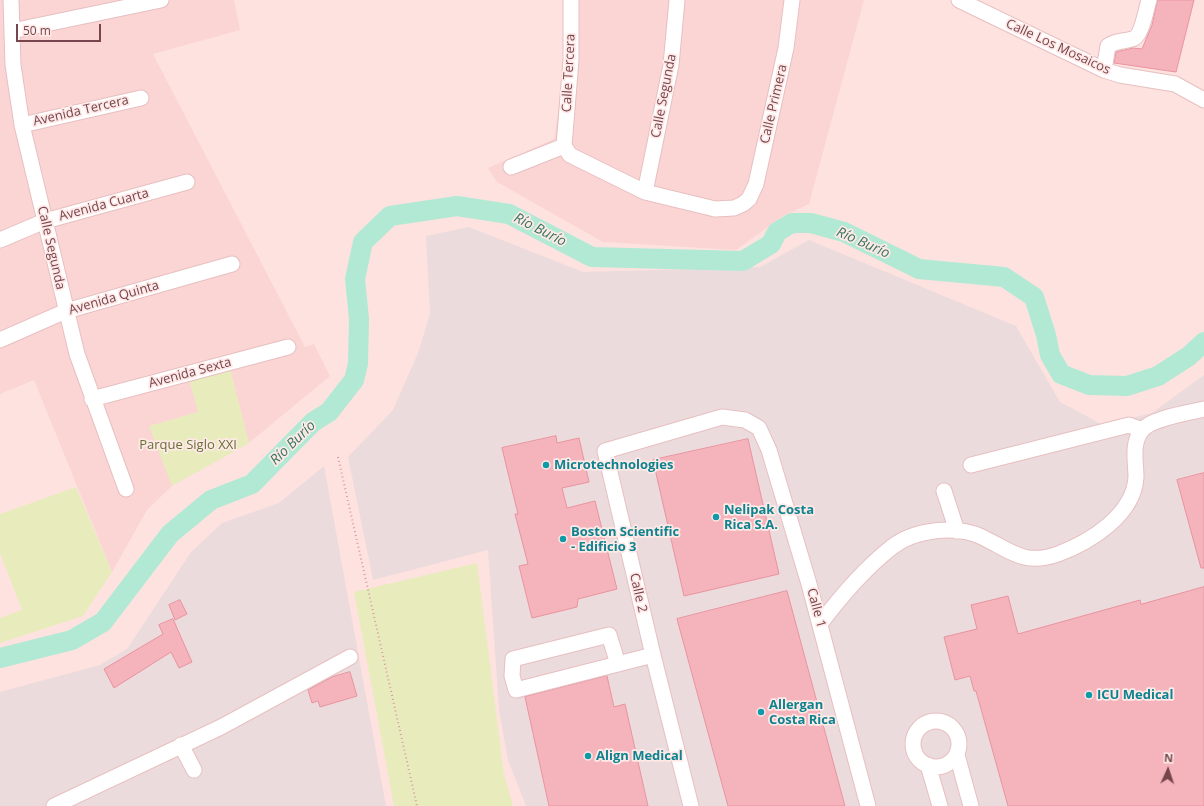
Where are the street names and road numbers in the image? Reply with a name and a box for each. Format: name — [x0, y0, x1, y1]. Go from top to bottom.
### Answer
street label: Calle Los Mosaicos — [1003, 16, 1113, 78]
street label: Calle Tercera — [559, 33, 579, 113]
street label: Calle Segunda — [648, 53, 680, 139]
street label: Calle Primera — [757, 63, 791, 145]
street label: Avenida Tercera — [32, 92, 130, 130]
street label: Avenida Cuarta — [57, 186, 151, 224]
street label: Calle Segunda — [34, 205, 68, 291]
street label: Avenida Quinta — [67, 278, 161, 318]
street label: Avenida Sexta — [147, 354, 233, 392]
street label: Calle 2 — [626, 572, 650, 614]
street label: Calle 1 — [803, 587, 829, 629]

